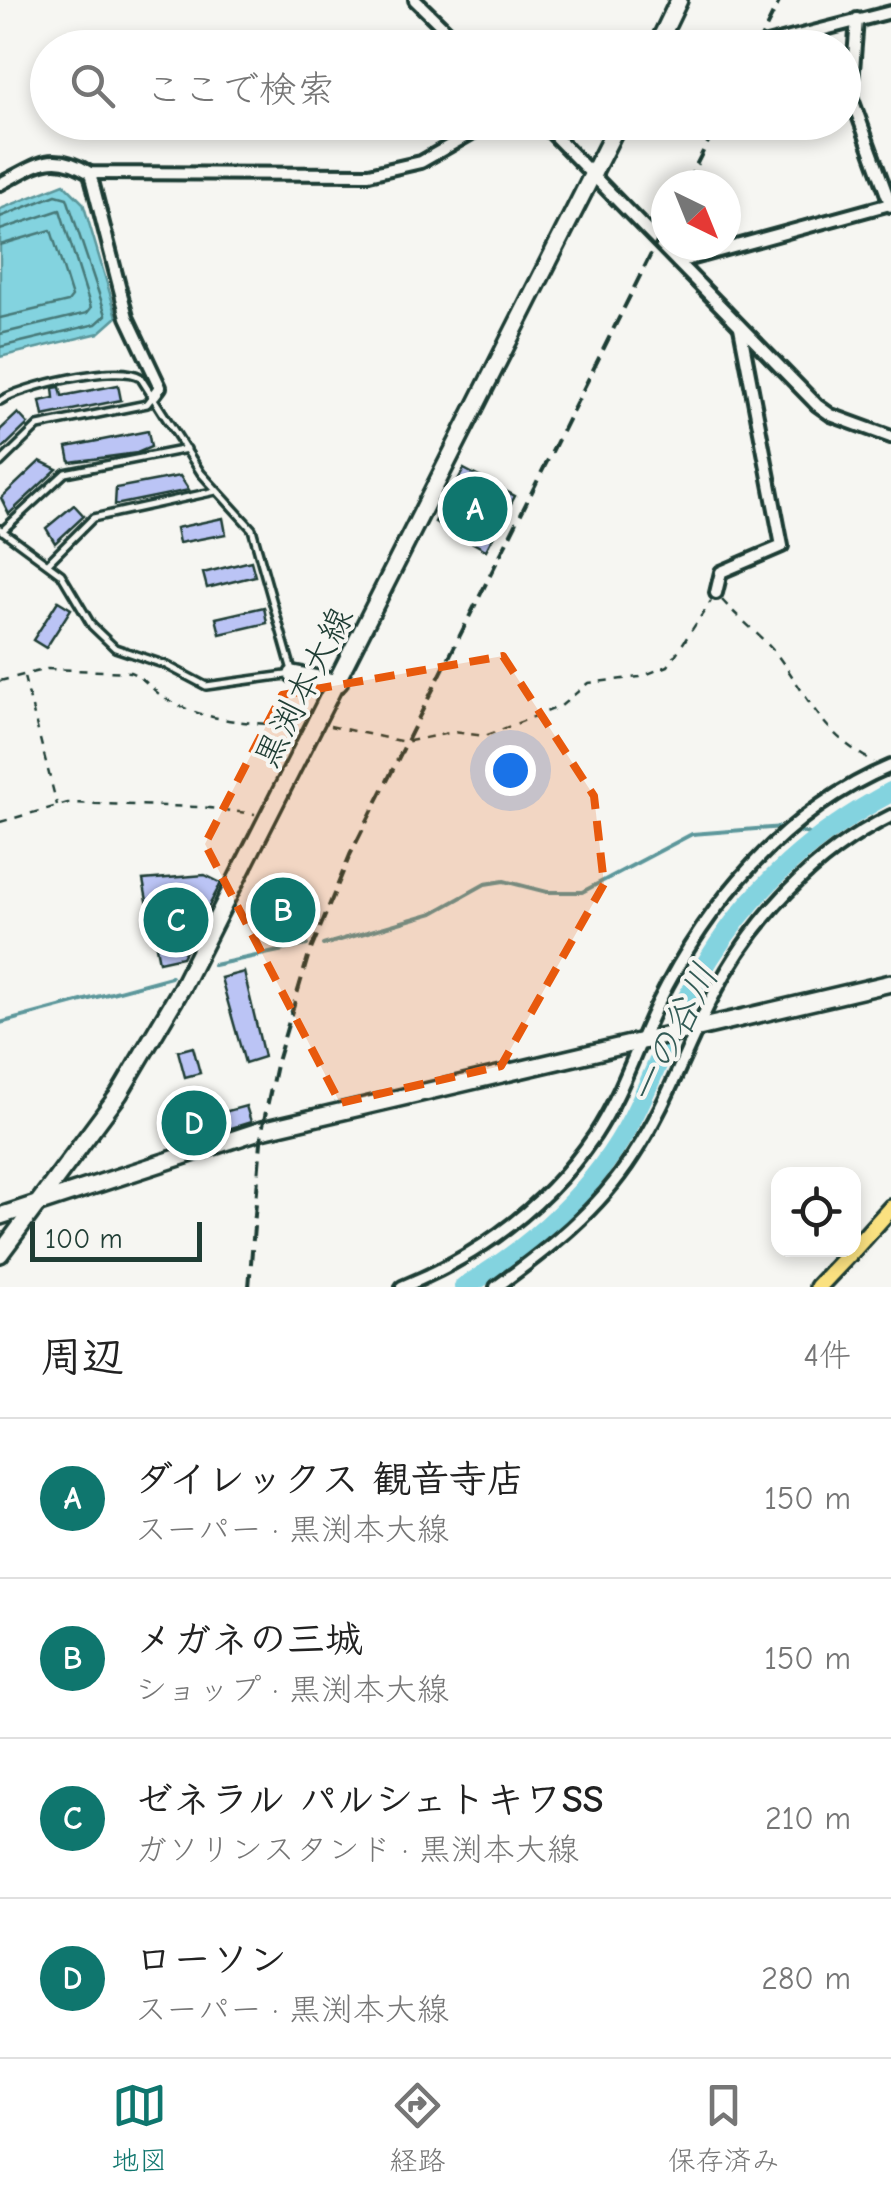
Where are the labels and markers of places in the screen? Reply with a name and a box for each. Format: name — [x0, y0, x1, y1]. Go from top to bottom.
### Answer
pin: A — [442, 472, 508, 546]
pin: B — [250, 872, 316, 948]
pin: C — [144, 882, 208, 958]
pin: D — [162, 1086, 226, 1160]

